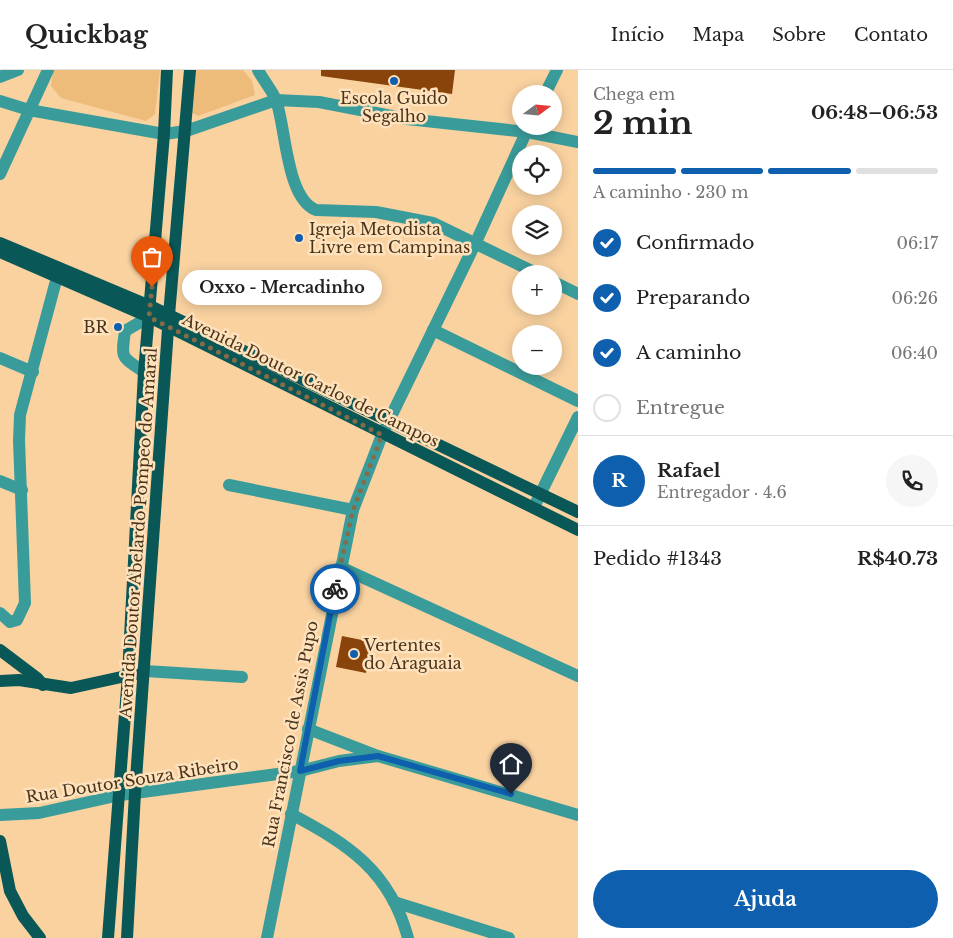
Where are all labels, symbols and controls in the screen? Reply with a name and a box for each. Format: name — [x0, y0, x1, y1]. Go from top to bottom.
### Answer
text: Quickbag — [25, 20, 148, 49]
text: Início — [611, 24, 664, 46]
text: Mapa — [692, 24, 744, 46]
text: Sobre — [772, 24, 826, 46]
text: Contato — [854, 24, 928, 46]
marker: Escola Guido Segalho — [388, 75, 400, 87]
text: Chega em — [593, 84, 675, 104]
north arrow — [512, 85, 562, 135]
map controls — [512, 85, 562, 375]
place label: Escola Guido Segalho — [340, 88, 448, 126]
text: 06:48–06:53 — [811, 101, 938, 124]
text: 2 min — [593, 103, 693, 143]
button: locate — [512, 145, 562, 195]
text: A caminho · 230 m — [593, 182, 749, 202]
button: layers — [512, 205, 562, 255]
place label: Igreja Metodista Livre em Campinas — [309, 219, 470, 257]
icon: check — [593, 229, 621, 257]
text: Confirmado — [636, 231, 754, 254]
marker: Igreja Metodista Livre em Campinas — [293, 232, 305, 244]
text: 06:17 — [897, 233, 938, 253]
pin — [131, 236, 173, 287]
icon: bag — [138, 243, 166, 271]
button: + — [512, 265, 562, 315]
callout: Oxxo - Mercadinho — [182, 270, 382, 304]
text: Oxxo - Mercadinho — [199, 277, 365, 297]
icon: check — [593, 284, 621, 312]
text: Preparando — [636, 286, 750, 309]
text: 06:26 — [892, 288, 938, 308]
street label: Avenida Doutor Carlos de Campos — [178, 309, 443, 451]
place label: BR — [83, 317, 109, 337]
marker: BR — [112, 321, 124, 333]
button: − — [512, 325, 562, 375]
icon: check — [593, 339, 621, 367]
text: A caminho — [636, 341, 742, 364]
text: 06:40 — [891, 343, 938, 363]
street label: Avenida Doutor Abelardo Pompeo do Amaral — [115, 347, 161, 720]
text: Entregue — [636, 396, 725, 419]
button: phone — [886, 455, 938, 507]
text: Rafael — [657, 459, 721, 482]
text: R — [611, 469, 627, 492]
text: Entregador · 4.6 — [657, 482, 787, 502]
text: Pedido #1343 — [593, 547, 722, 570]
text: R$40.73 — [857, 547, 938, 570]
courier — [310, 564, 360, 614]
icon: bike — [321, 575, 349, 603]
street label: Rua Francisco de Assis Pupo — [258, 619, 322, 849]
place label: Vertentes do Araguaia — [363, 635, 462, 673]
marker: Vertentes do Araguaia — [348, 648, 360, 660]
pin — [490, 743, 532, 794]
icon: home — [497, 750, 525, 778]
street label: Rua Doutor Souza Ribeiro — [24, 753, 240, 807]
button: Ajuda — [593, 870, 938, 928]

